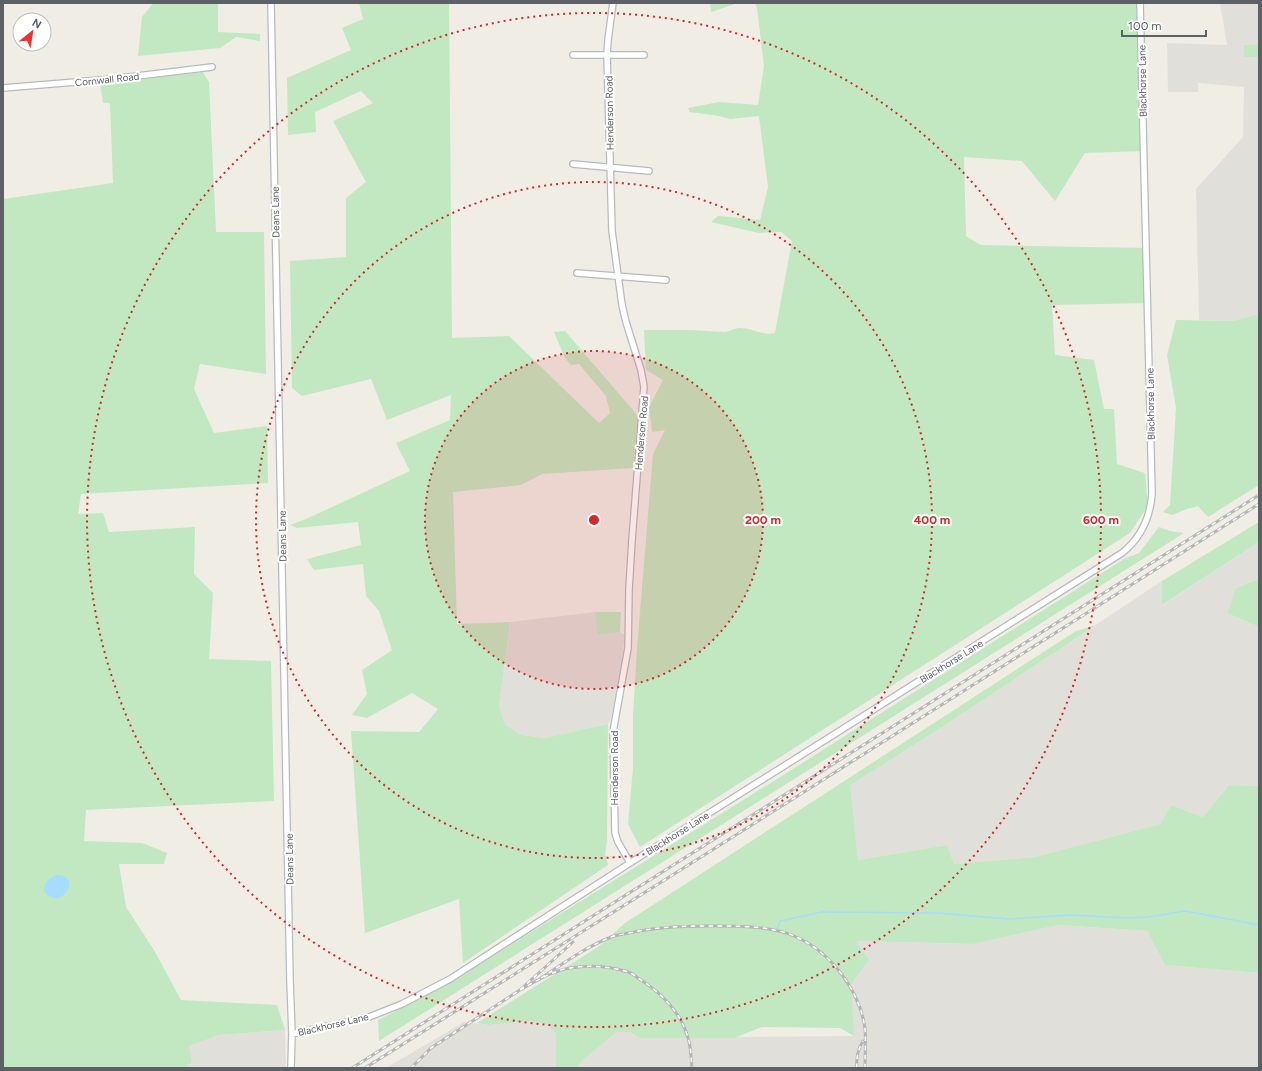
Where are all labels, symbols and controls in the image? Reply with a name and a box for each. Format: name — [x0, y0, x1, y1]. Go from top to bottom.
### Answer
north arrow — [12, 12, 52, 52]
scale bar — [1122, 12, 1206, 38]
text: N — [30, 16, 44, 32]
text: 100 m — [1128, 19, 1162, 33]
street label: Blackhorse Lane — [1135, 44, 1150, 117]
street label: Cornwall Road — [74, 70, 140, 89]
street label: Henderson Road — [602, 75, 617, 150]
street label: Deans Lane — [269, 186, 282, 238]
street label: Blackhorse Lane — [1143, 367, 1158, 440]
street label: Henderson Road — [632, 395, 651, 471]
street label: Deans Lane — [276, 510, 289, 562]
centre of rings — [587, 513, 601, 527]
text: 200 m — [745, 513, 781, 527]
text: 400 m — [914, 513, 950, 527]
text: 600 m — [1083, 513, 1119, 527]
street label: Blackhorse Lane — [917, 636, 986, 686]
street label: Henderson Road — [608, 730, 621, 805]
street label: Blackhorse Lane — [643, 808, 712, 858]
street label: Deans Lane — [283, 833, 296, 885]
street label: Blackhorse Lane — [296, 1010, 370, 1039]

